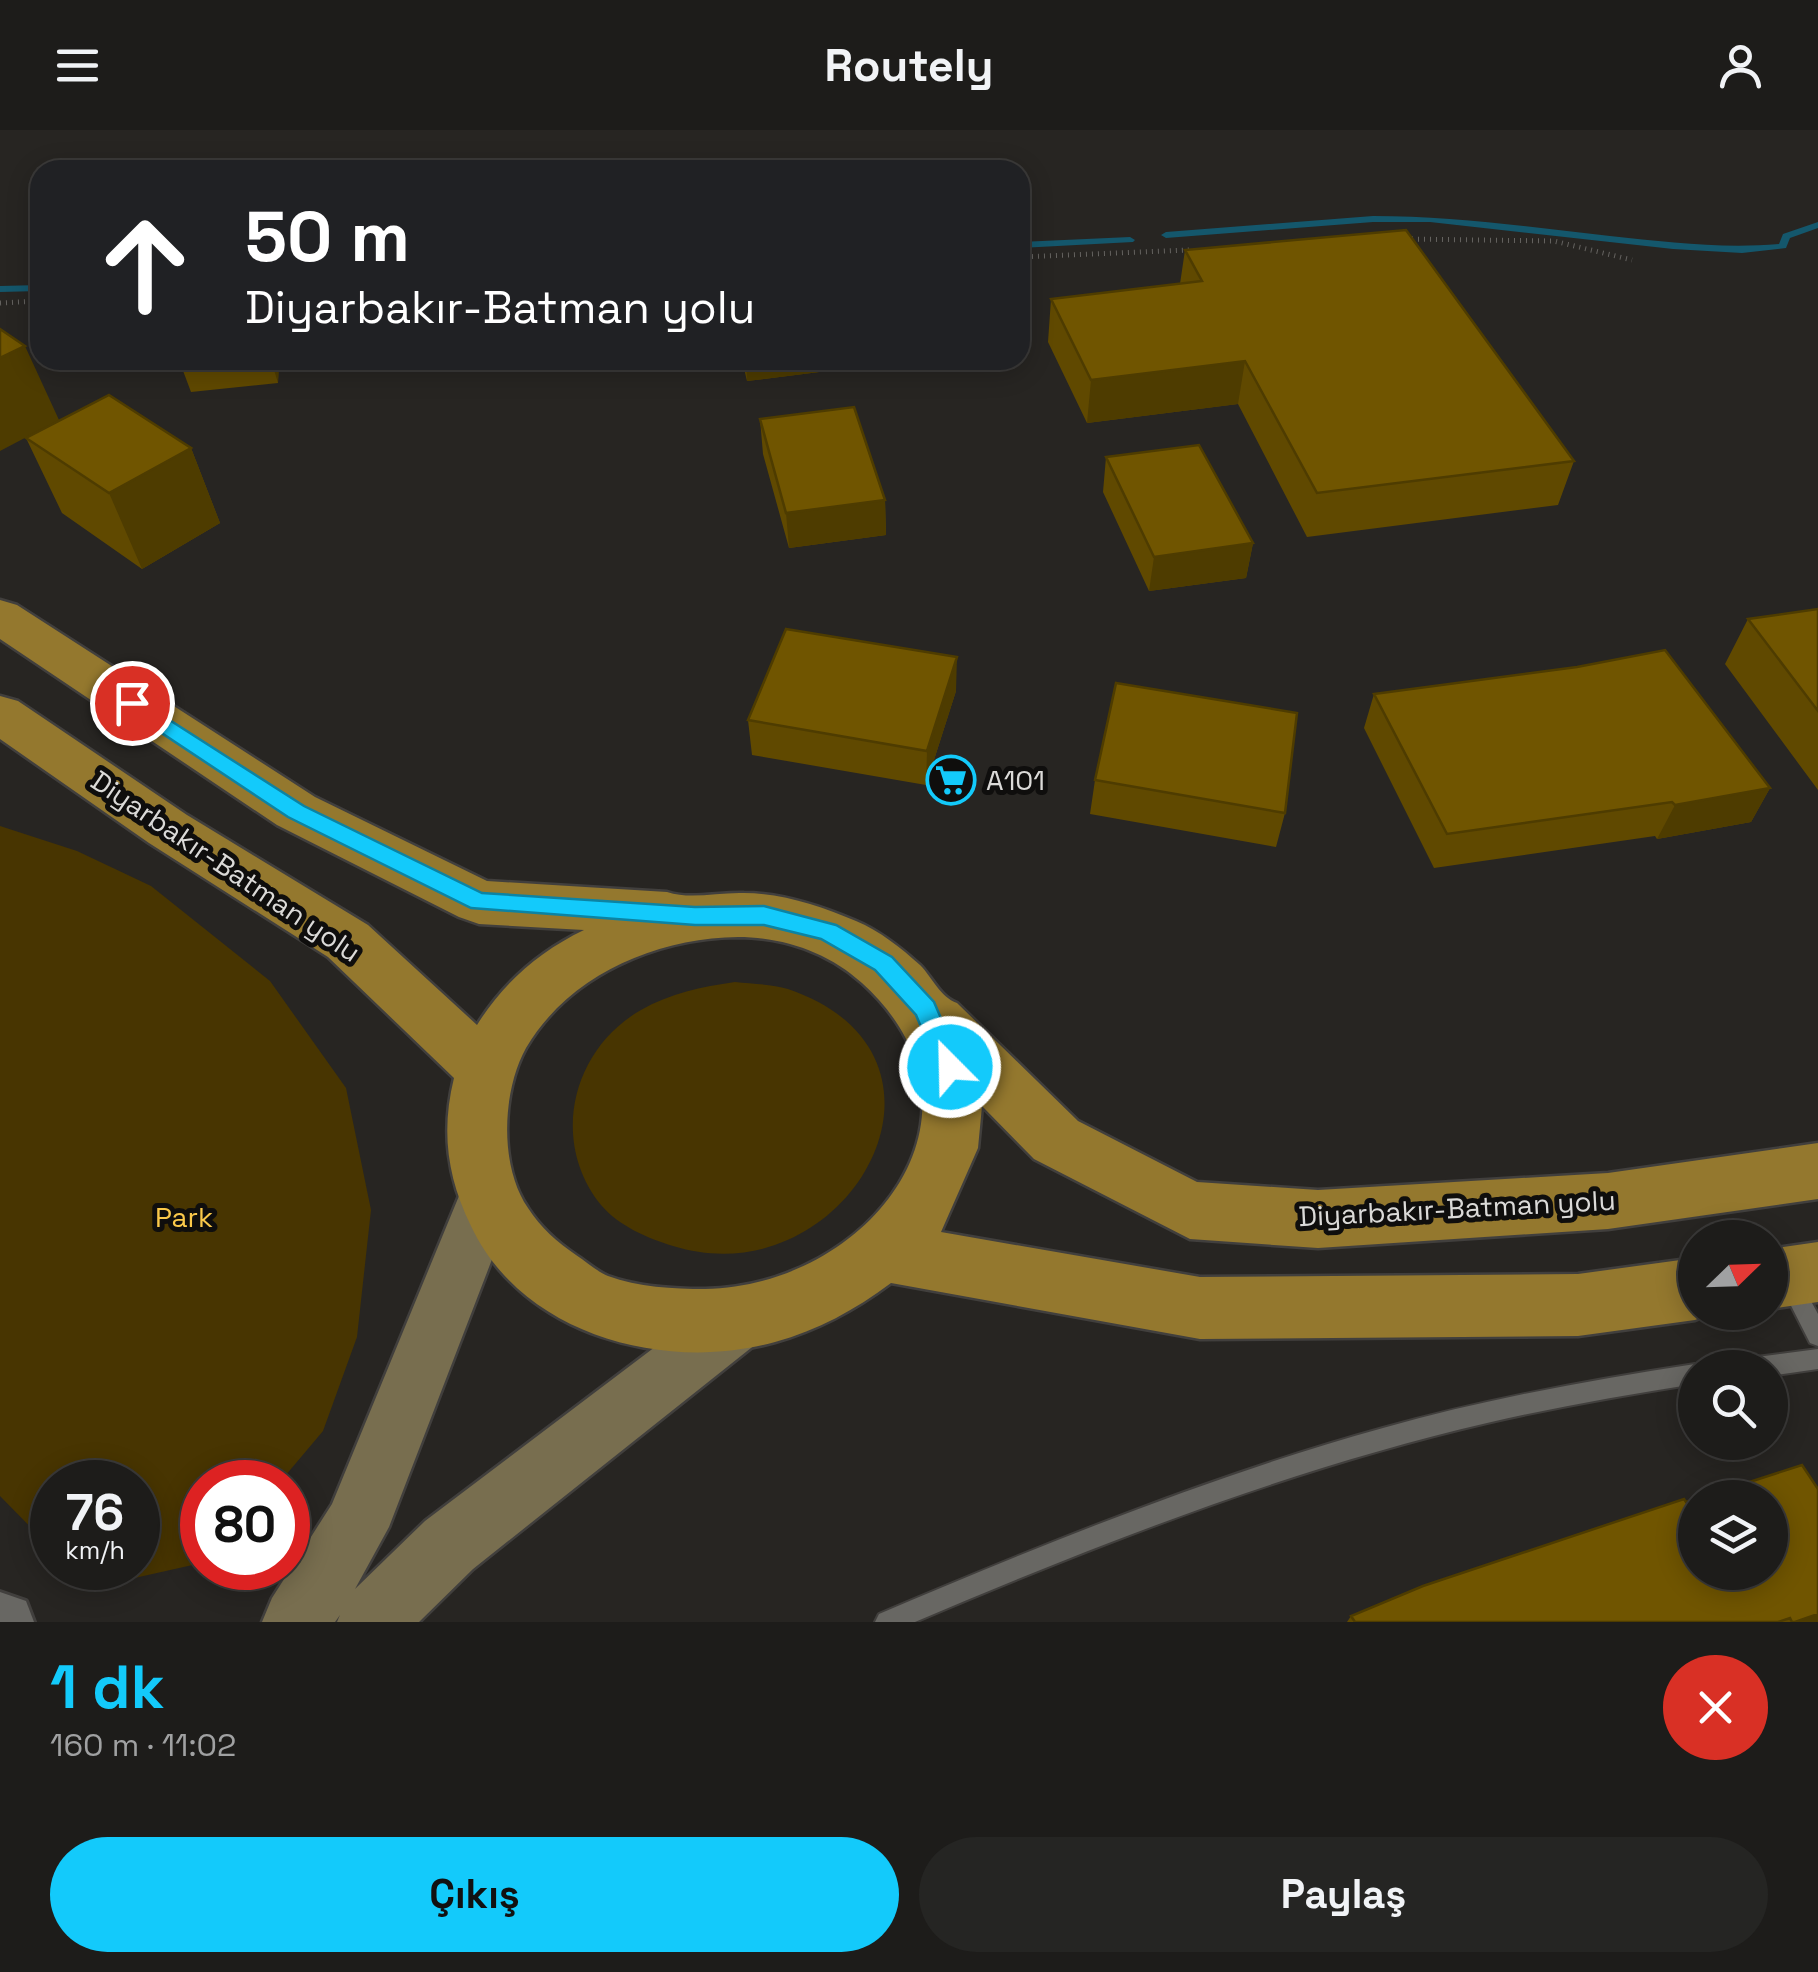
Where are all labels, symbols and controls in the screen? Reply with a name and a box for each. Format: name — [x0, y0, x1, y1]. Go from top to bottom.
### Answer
text: Routely — [824, 37, 994, 94]
icon: menu — [50, 38, 105, 93]
icon: person — [1713, 38, 1768, 93]
text: 50 m — [245, 192, 410, 281]
icon: ahead — [80, 200, 210, 330]
text: Diyarbakır-Batman yolu — [245, 279, 755, 336]
pin — [90, 661, 175, 746]
icon: arrive — [105, 676, 160, 731]
supermarket icon: A101 — [925, 754, 977, 806]
street label: Diyarbakır-Batman yolu — [84, 762, 368, 970]
place label: A101 — [986, 762, 1045, 798]
position arrow — [898, 1015, 1002, 1119]
street label: Diyarbakır-Batman yolu — [1297, 1182, 1617, 1234]
park label: Park — [155, 1199, 213, 1235]
north arrow — [1678, 1220, 1788, 1330]
map controls — [1678, 1220, 1788, 1590]
button: search — [1678, 1350, 1788, 1460]
speed limit sign: 80 — [180, 1460, 310, 1590]
button: layers — [1678, 1480, 1788, 1590]
text: 76 — [66, 1481, 124, 1545]
text: km/h — [65, 1534, 125, 1566]
text: 1 dk — [50, 1649, 164, 1726]
button: close — [1663, 1655, 1768, 1760]
text: 160 m · 11:02 — [50, 1725, 236, 1765]
button: Çıkış — [50, 1837, 899, 1952]
button: Paylaş — [919, 1837, 1768, 1952]

